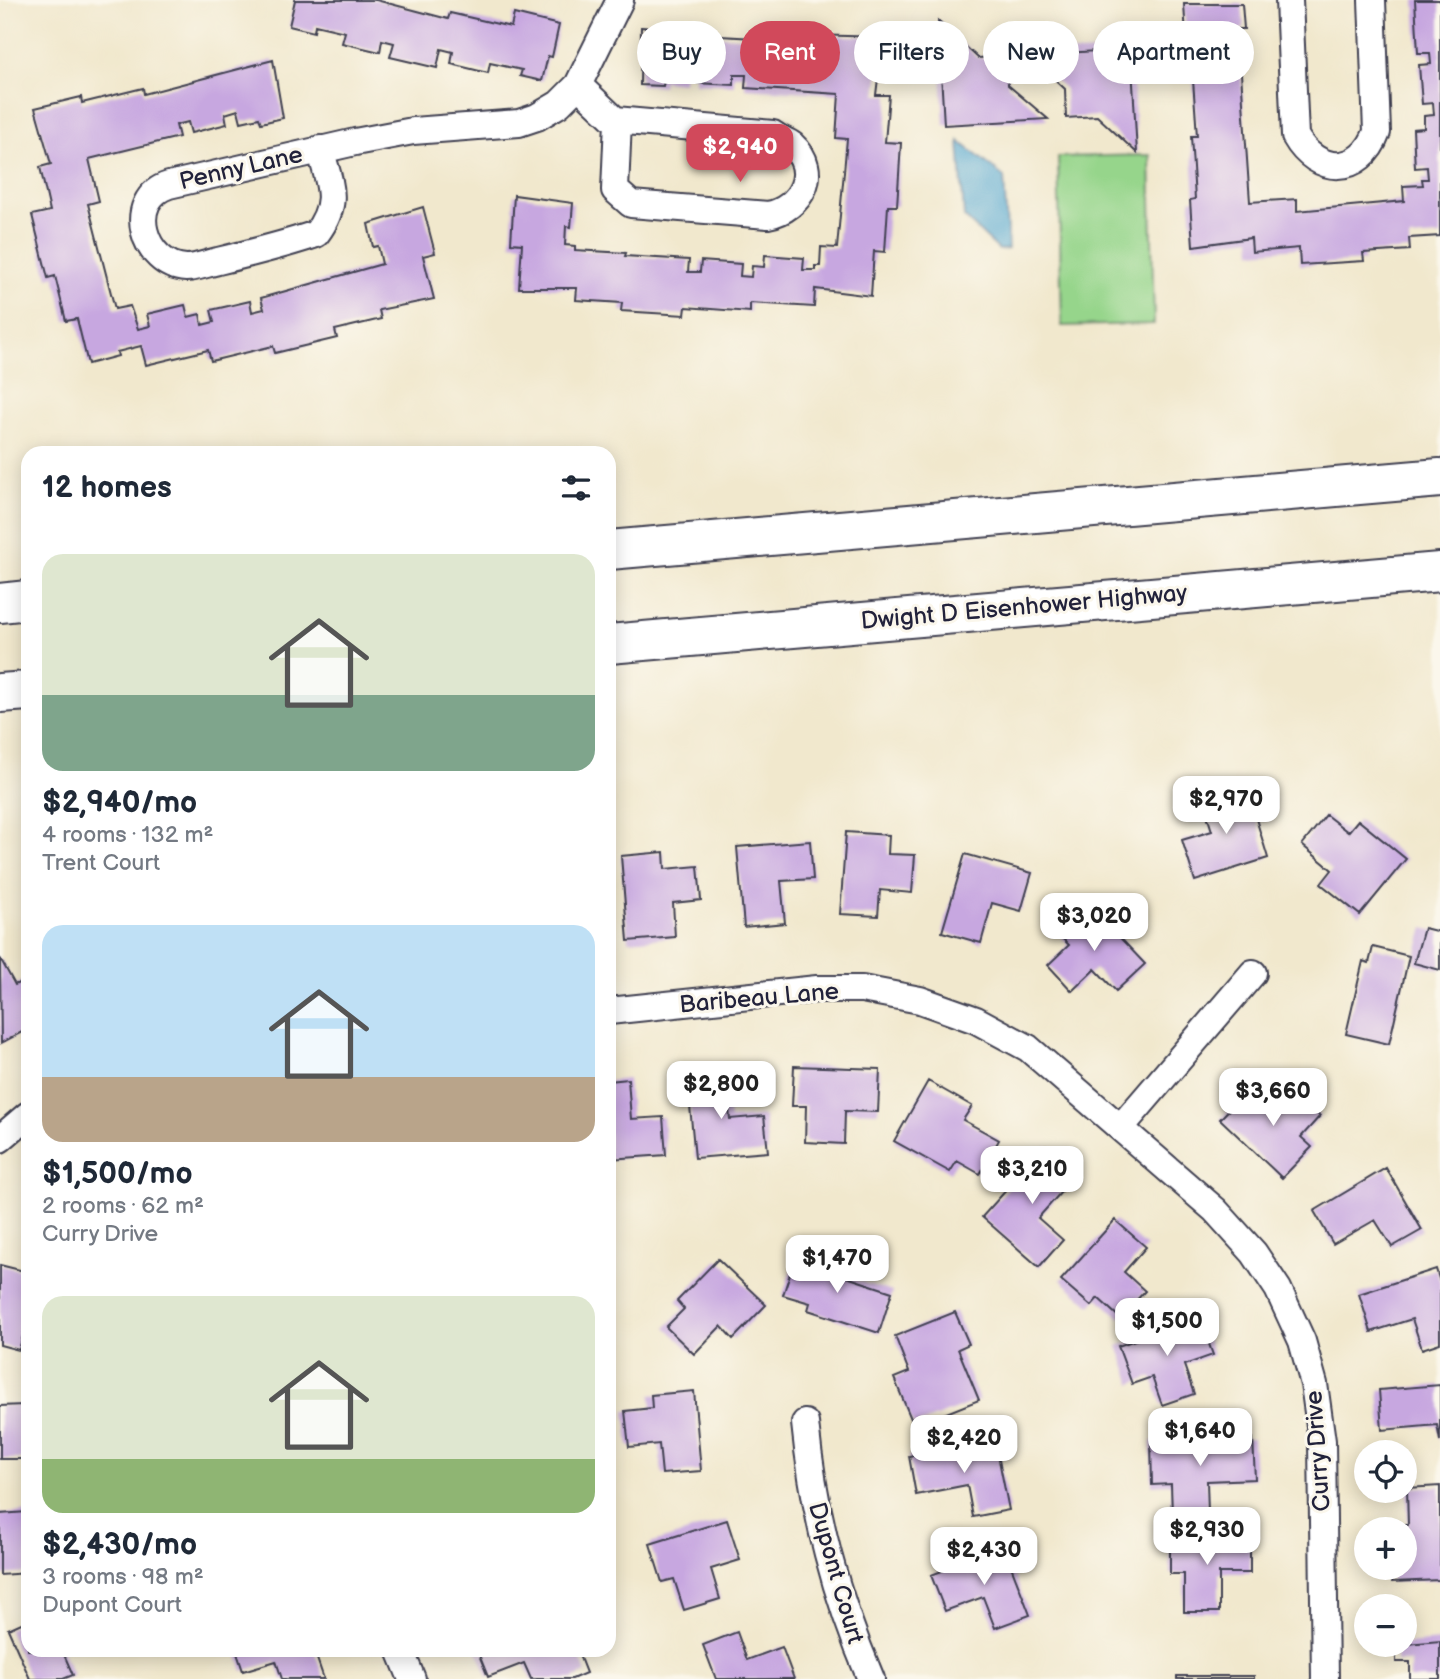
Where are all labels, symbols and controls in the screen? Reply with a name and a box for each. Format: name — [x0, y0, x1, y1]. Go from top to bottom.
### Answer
chip: Buy — [637, 21, 726, 84]
chip: Rent — [740, 21, 840, 84]
chip: Filters — [854, 21, 969, 84]
chip: New — [983, 21, 1079, 84]
chip: Apartment — [1093, 21, 1254, 84]
pin: $2,940 — [683, 124, 797, 184]
text: $2,940 — [702, 133, 778, 161]
street label: Penny Lane — [177, 140, 305, 196]
icon: filters — [557, 469, 595, 507]
text: 12 homes — [42, 470, 172, 506]
street label: Dwight D Eisenhower Highway — [859, 578, 1189, 636]
icon: home — [256, 600, 382, 726]
pin: $2,970 — [1169, 776, 1283, 836]
text: $2,940/mo — [42, 785, 197, 821]
text: $2,970 — [1189, 785, 1263, 813]
text: 4 rooms · 132 m² — [42, 821, 213, 849]
text: Trent Court — [42, 849, 160, 877]
pin: $3,020 — [1037, 894, 1151, 953]
text: $3,020 — [1056, 902, 1132, 930]
icon: home — [256, 971, 382, 1097]
street label: Baribeau Lane — [678, 977, 840, 1019]
pin: $2,800 — [664, 1062, 778, 1121]
pin: $3,660 — [1216, 1068, 1330, 1128]
text: $2,800 — [683, 1070, 759, 1098]
text: $3,660 — [1235, 1077, 1311, 1105]
pin: $3,210 — [975, 1146, 1089, 1206]
text: $3,210 — [996, 1155, 1068, 1183]
text: $1,500/mo — [42, 1156, 192, 1192]
text: 2 rooms · 62 m² — [42, 1192, 204, 1220]
text: Curry Drive — [42, 1220, 158, 1248]
pin: $1,470 — [780, 1236, 894, 1295]
text: $1,470 — [802, 1244, 872, 1272]
pin: $1,500 — [1110, 1298, 1224, 1358]
text: $1,500 — [1131, 1307, 1203, 1335]
icon: home — [256, 1342, 382, 1468]
street label: Curry Drive — [1299, 1390, 1337, 1512]
pin: $1,640 — [1143, 1408, 1257, 1468]
pin: $2,420 — [907, 1416, 1021, 1475]
text: $1,640 — [1164, 1417, 1236, 1445]
text: $2,420 — [926, 1424, 1002, 1452]
map controls — [1354, 1440, 1417, 1657]
button: locate — [1354, 1440, 1417, 1503]
street label: Dupont Court — [802, 1499, 870, 1648]
pin: $2,930 — [1150, 1508, 1264, 1567]
text: $2,930 — [1169, 1516, 1245, 1544]
button: + — [1354, 1517, 1417, 1580]
text: $2,430/mo — [42, 1527, 197, 1563]
pin: $2,430 — [927, 1528, 1041, 1587]
text: $2,430 — [946, 1536, 1022, 1564]
text: 3 rooms · 98 m² — [42, 1563, 204, 1591]
text: Dupont Court — [42, 1591, 182, 1619]
button: − — [1354, 1594, 1417, 1657]

